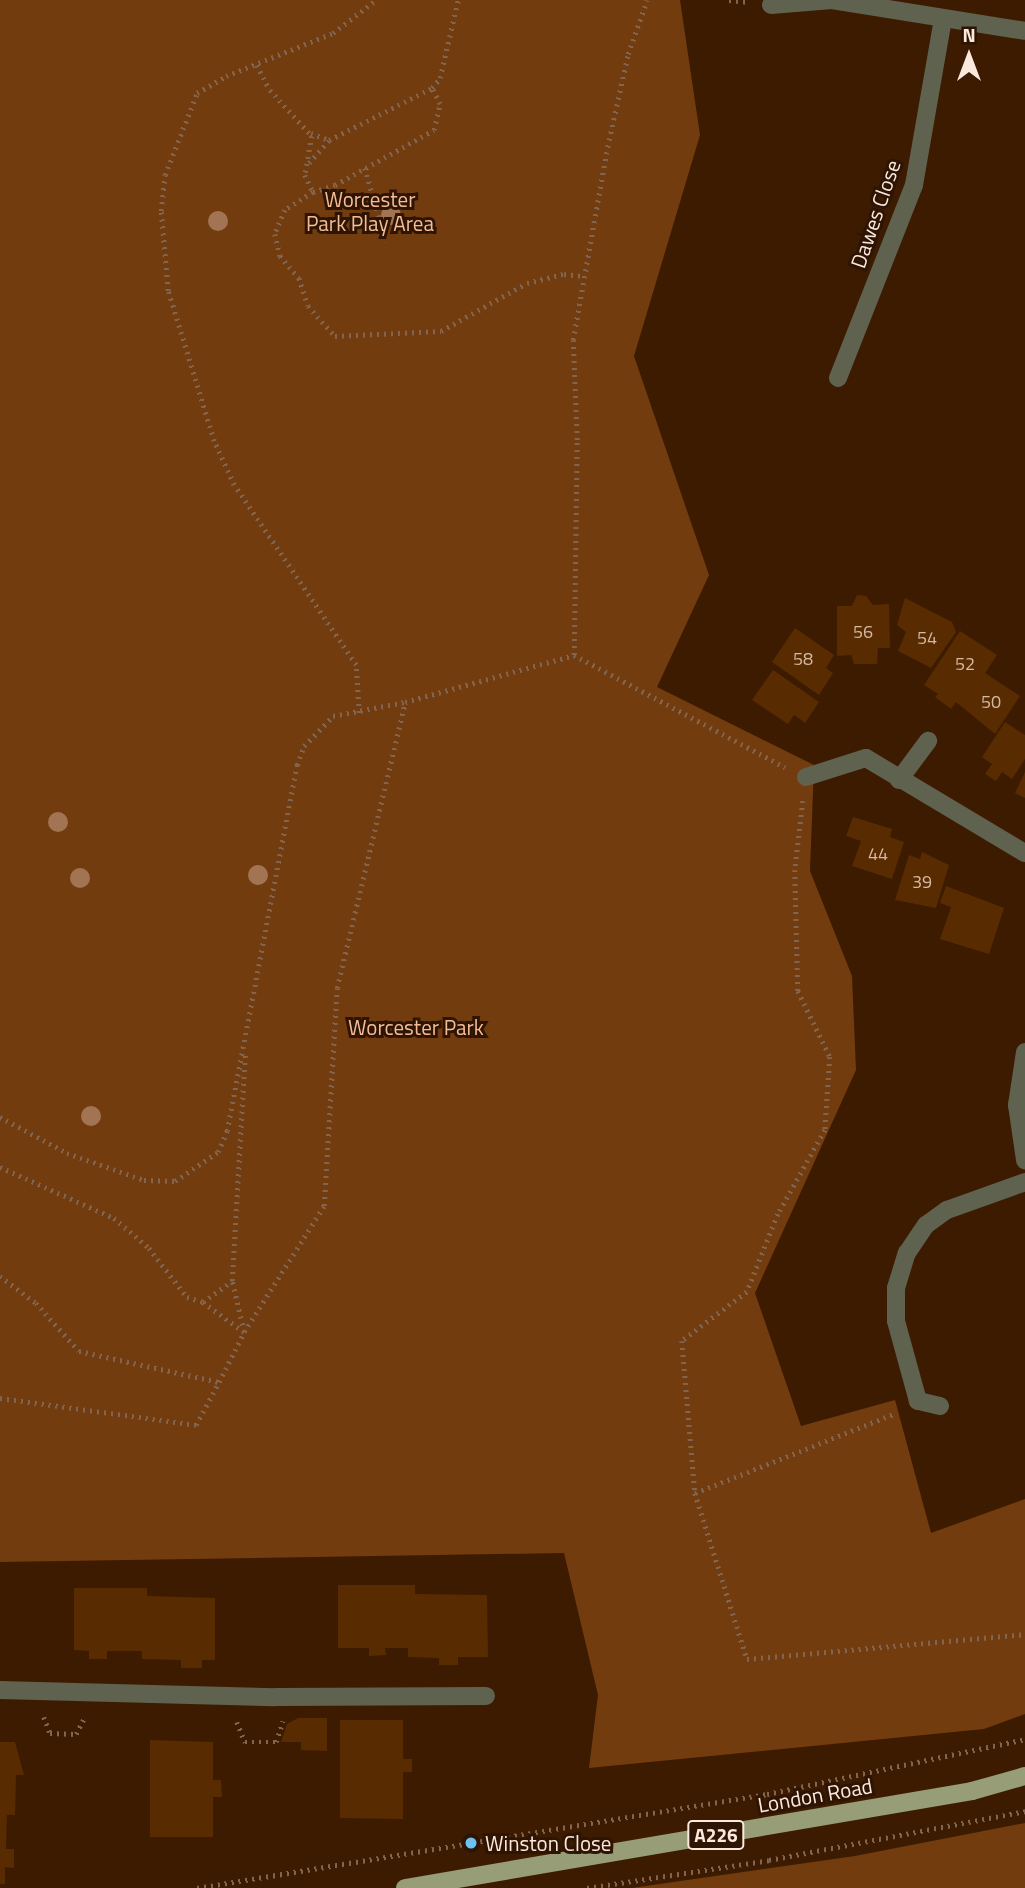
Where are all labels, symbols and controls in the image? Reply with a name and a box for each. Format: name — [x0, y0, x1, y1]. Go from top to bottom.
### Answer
text: N — [962, 20, 976, 49]
north arrow — [934, 21, 1004, 91]
street label: Dawes Close — [845, 157, 905, 271]
park label: Worcester Park Play Area — [306, 186, 434, 236]
house number: 56 — [853, 621, 873, 643]
house number: 54 — [917, 627, 937, 649]
house number: 58 — [793, 648, 813, 670]
house number: 52 — [955, 653, 975, 675]
house number: 50 — [981, 691, 1001, 713]
house number: 44 — [868, 843, 888, 865]
house number: 39 — [912, 871, 932, 893]
park label: Worcester Park — [348, 1014, 484, 1040]
street label: London Road — [756, 1773, 874, 1817]
road number: A226 — [686, 1820, 746, 1851]
place label: Winston Close — [485, 1830, 611, 1856]
marker: Winston Close — [463, 1835, 479, 1851]

